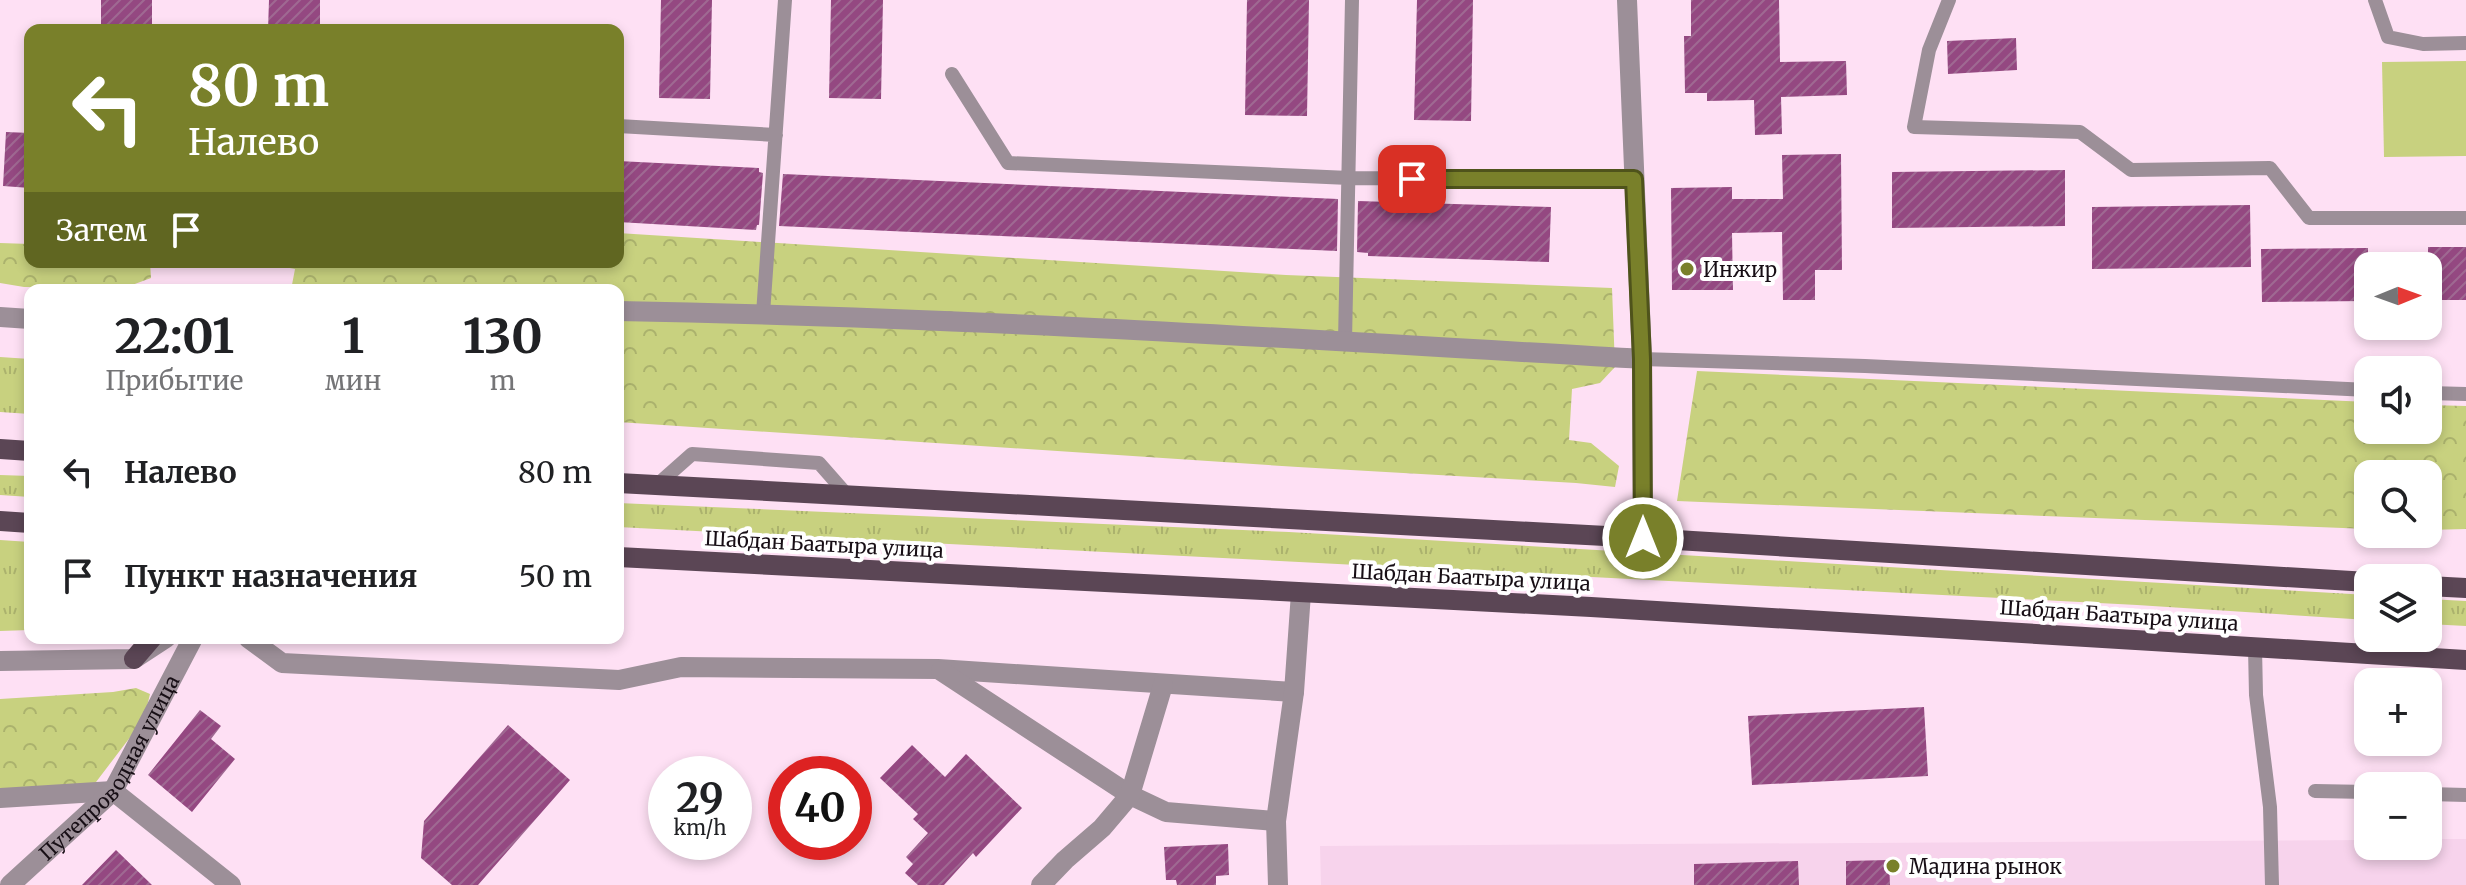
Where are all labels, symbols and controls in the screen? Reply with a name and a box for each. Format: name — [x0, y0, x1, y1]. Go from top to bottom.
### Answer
text: 80 m — [188, 51, 329, 121]
icon: left — [56, 56, 160, 160]
text: Налево — [188, 120, 319, 165]
pin — [1378, 145, 1446, 213]
icon: arrive — [1390, 157, 1434, 201]
icon: arrive — [164, 208, 208, 252]
text: Затем — [56, 211, 148, 249]
north arrow — [2354, 252, 2442, 340]
map controls — [2354, 252, 2442, 860]
place label: Инжир — [1703, 257, 1777, 282]
marker: Инжир — [1678, 260, 1696, 278]
text: 22:01 — [114, 306, 234, 366]
text: 1 — [342, 306, 364, 366]
text: 130 — [463, 306, 543, 366]
button: sound — [2354, 356, 2442, 444]
text: Прибытие — [105, 364, 243, 397]
text: мин — [325, 364, 381, 397]
text: m — [490, 364, 516, 397]
icon: left — [56, 450, 100, 494]
text: Налево — [124, 453, 237, 491]
text: 80 m — [518, 453, 592, 491]
button: search — [2354, 460, 2442, 548]
position arrow — [1601, 496, 1685, 580]
street label: Шабдан Баатыра улица — [704, 525, 944, 563]
icon: arrive — [56, 554, 100, 598]
text: Пункт назначения — [124, 557, 418, 595]
text: 50 m — [519, 557, 592, 595]
street label: Шабдан Баатыра улица — [1351, 558, 1591, 596]
button: layers — [2354, 564, 2442, 652]
street label: Шабдан Баатыра улица — [1999, 594, 2240, 636]
button: + — [2354, 668, 2442, 756]
street label: Путепроводная улица — [33, 670, 184, 865]
speed limit sign: 40 — [768, 756, 872, 860]
button: − — [2354, 772, 2442, 860]
text: 29 — [676, 773, 724, 823]
text: km/h — [674, 815, 726, 840]
place label: Мадина рынок — [1909, 854, 2062, 879]
marker: Мадина рынок — [1884, 857, 1902, 875]

